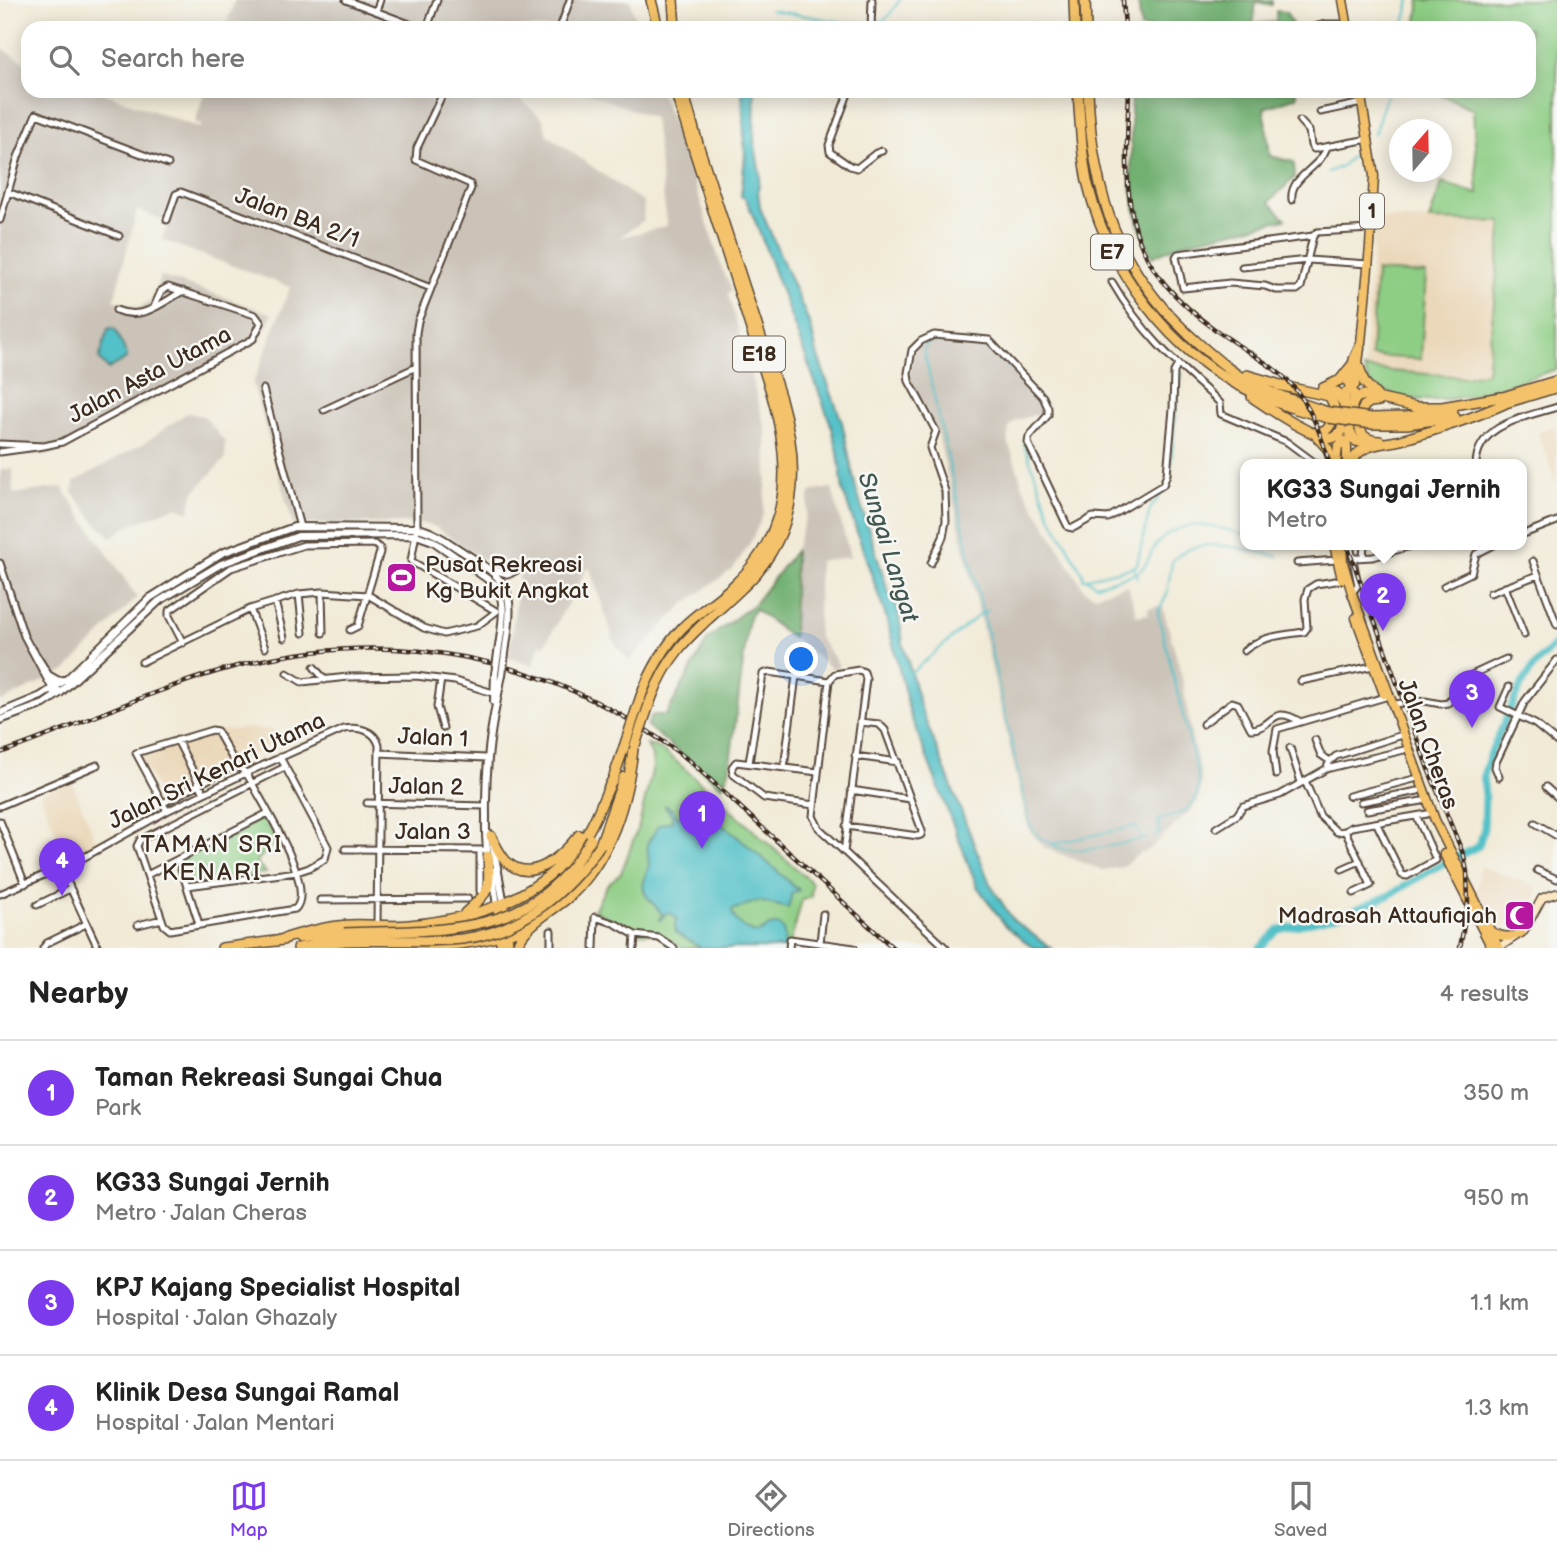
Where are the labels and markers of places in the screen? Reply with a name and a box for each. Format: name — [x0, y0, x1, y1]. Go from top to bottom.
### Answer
place label: Pusat Rekreasi Kg Bukit Angkat — [425, 551, 589, 605]
sports icon: Pusat Rekreasi Kg Bukit Angkat — [385, 561, 419, 595]
pin: 2 — [1360, 573, 1406, 631]
pin: 3 — [1449, 670, 1495, 728]
pin: 1 — [679, 791, 725, 849]
pin: 4 — [39, 838, 85, 896]
mosque icon: Madrasah Attaufiqiah — [1503, 899, 1537, 933]
place label: Madrasah Attaufiqiah — [1278, 902, 1497, 930]

